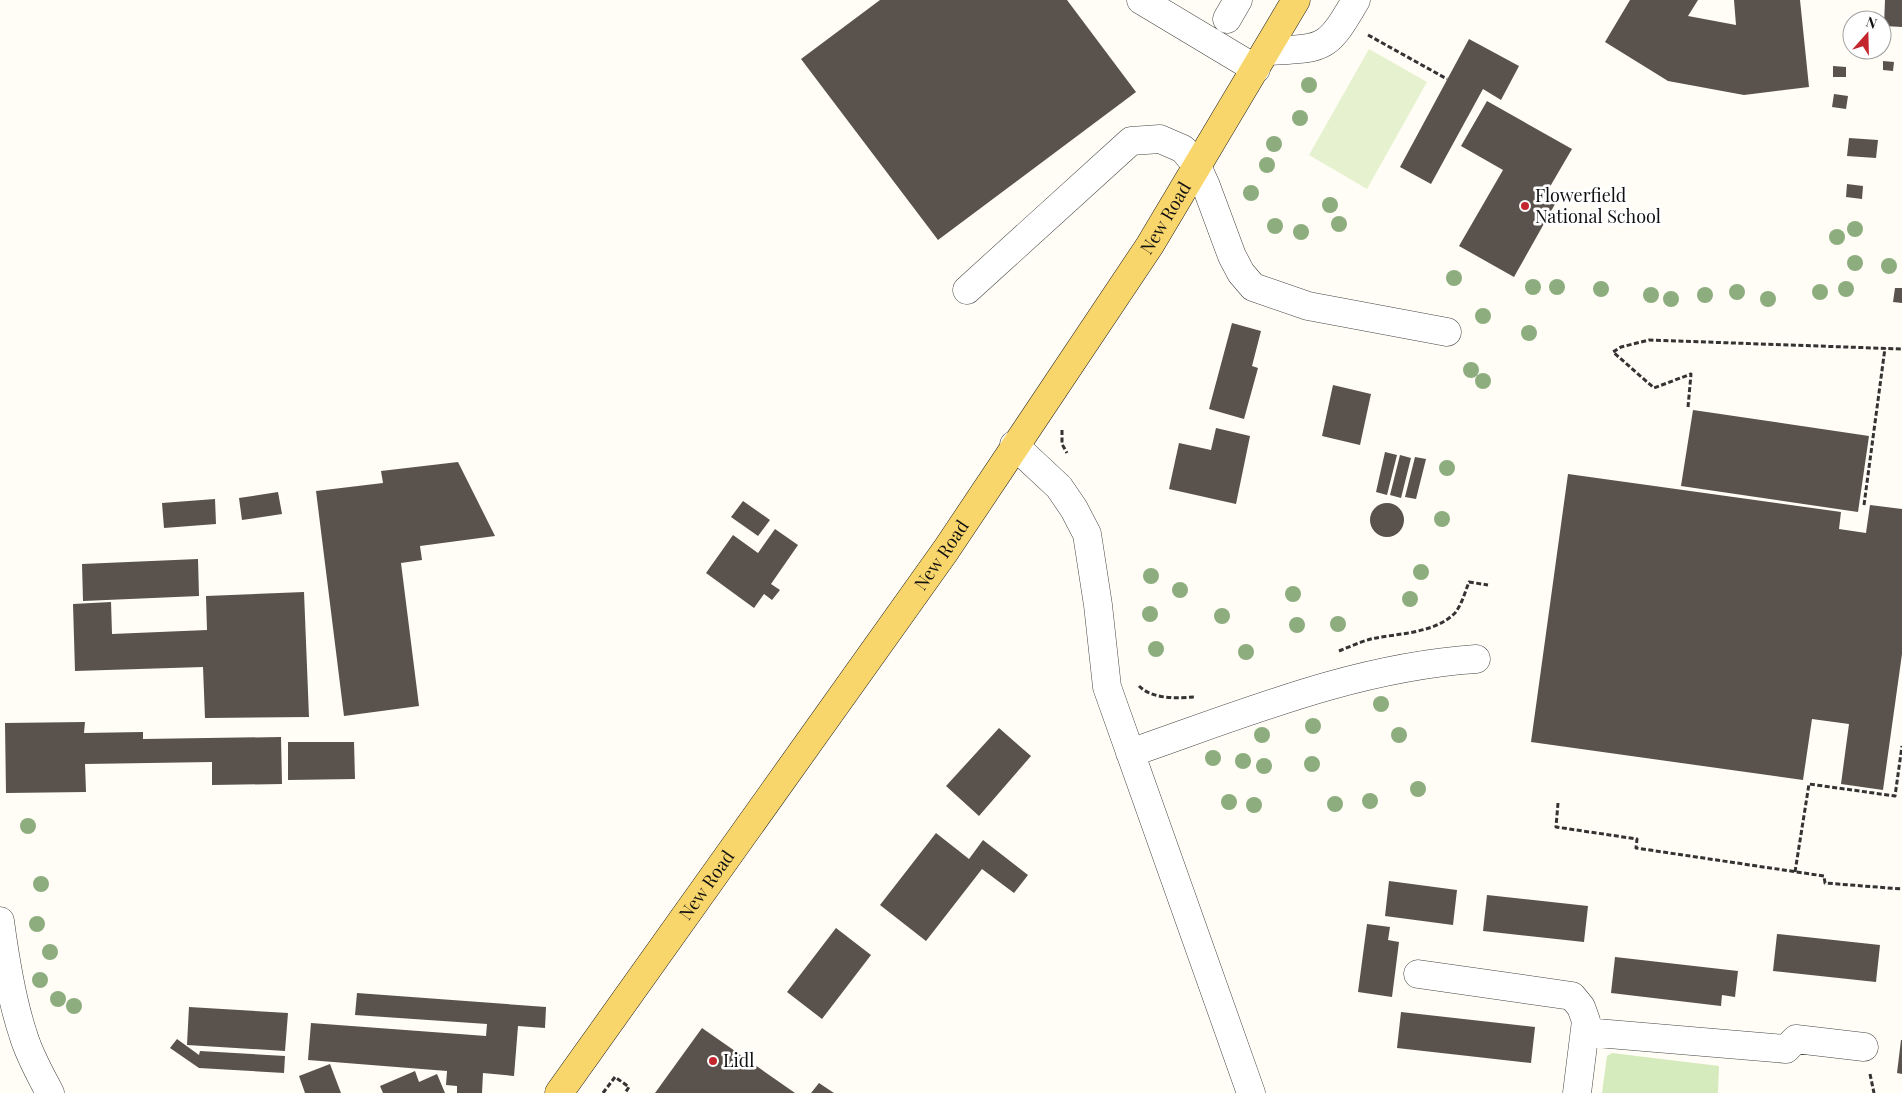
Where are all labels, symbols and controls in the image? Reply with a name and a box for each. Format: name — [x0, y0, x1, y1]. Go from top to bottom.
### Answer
north arrow — [1842, 10, 1892, 60]
text: N — [1864, 12, 1880, 33]
street label: New Road — [1134, 177, 1196, 259]
place label: Flowerfield National School — [1535, 183, 1661, 228]
marker: Flowerfield National School — [1519, 200, 1531, 212]
street label: New Road — [908, 515, 974, 595]
street label: New Road — [673, 845, 740, 924]
place label: Lidl — [723, 1048, 754, 1072]
marker: Lidl — [707, 1055, 719, 1067]

